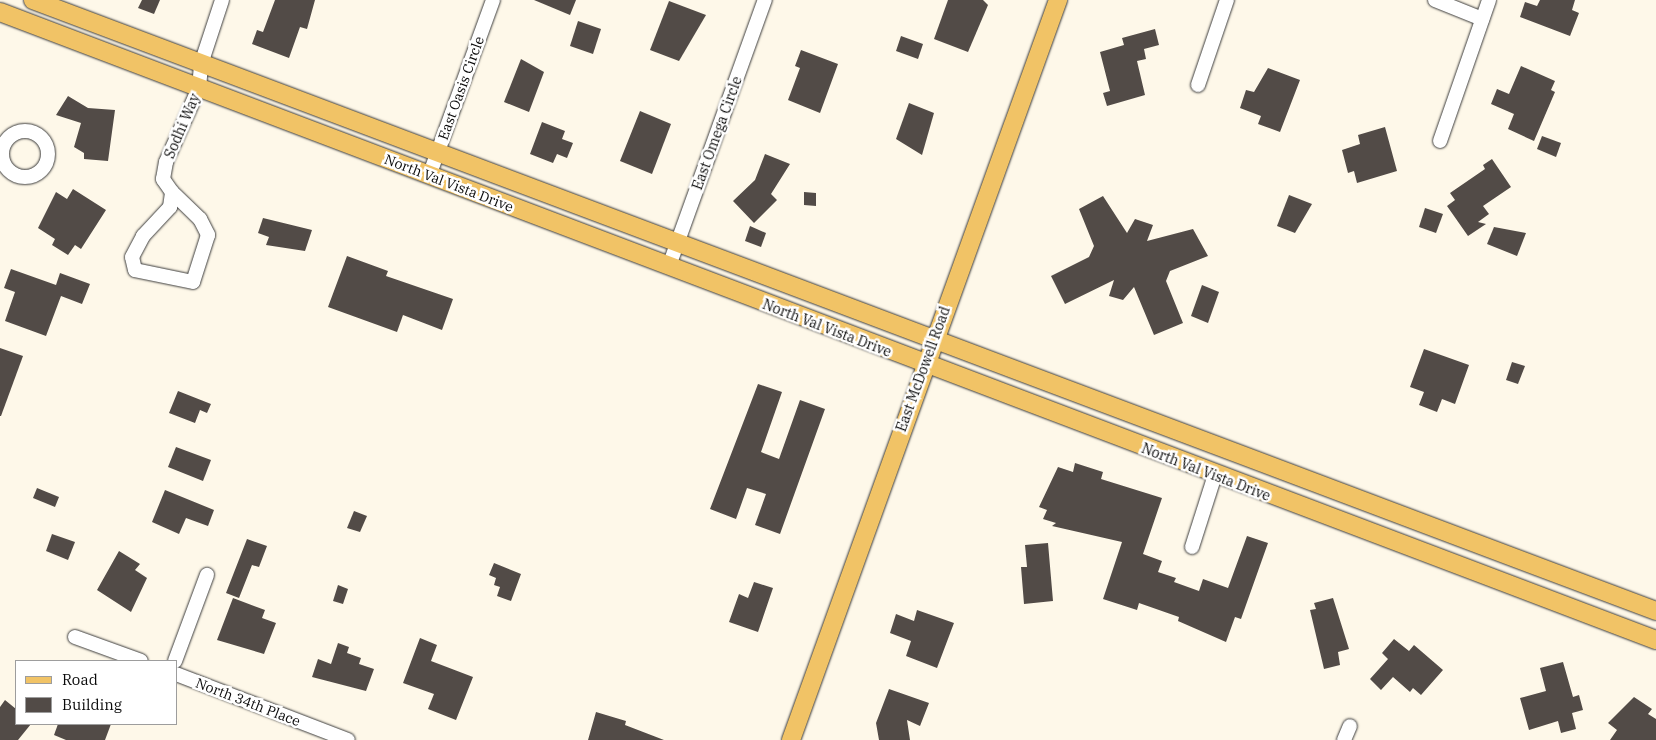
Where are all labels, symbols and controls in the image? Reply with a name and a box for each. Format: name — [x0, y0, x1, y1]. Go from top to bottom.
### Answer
street label: East Oasis Circle — [434, 34, 488, 142]
street label: East Omega Circle — [689, 74, 745, 192]
street label: Sodhi Way — [161, 91, 203, 161]
street label: North Val Vista Drive — [382, 151, 516, 215]
street label: North Val Vista Drive — [760, 296, 894, 360]
street label: East McDowell Road — [893, 304, 953, 434]
street label: North Val Vista Drive — [1139, 440, 1273, 504]
legend — [15, 660, 178, 725]
text: Road — [62, 670, 98, 689]
street label: North 34th Place — [193, 674, 303, 730]
text: Building — [62, 695, 122, 714]

